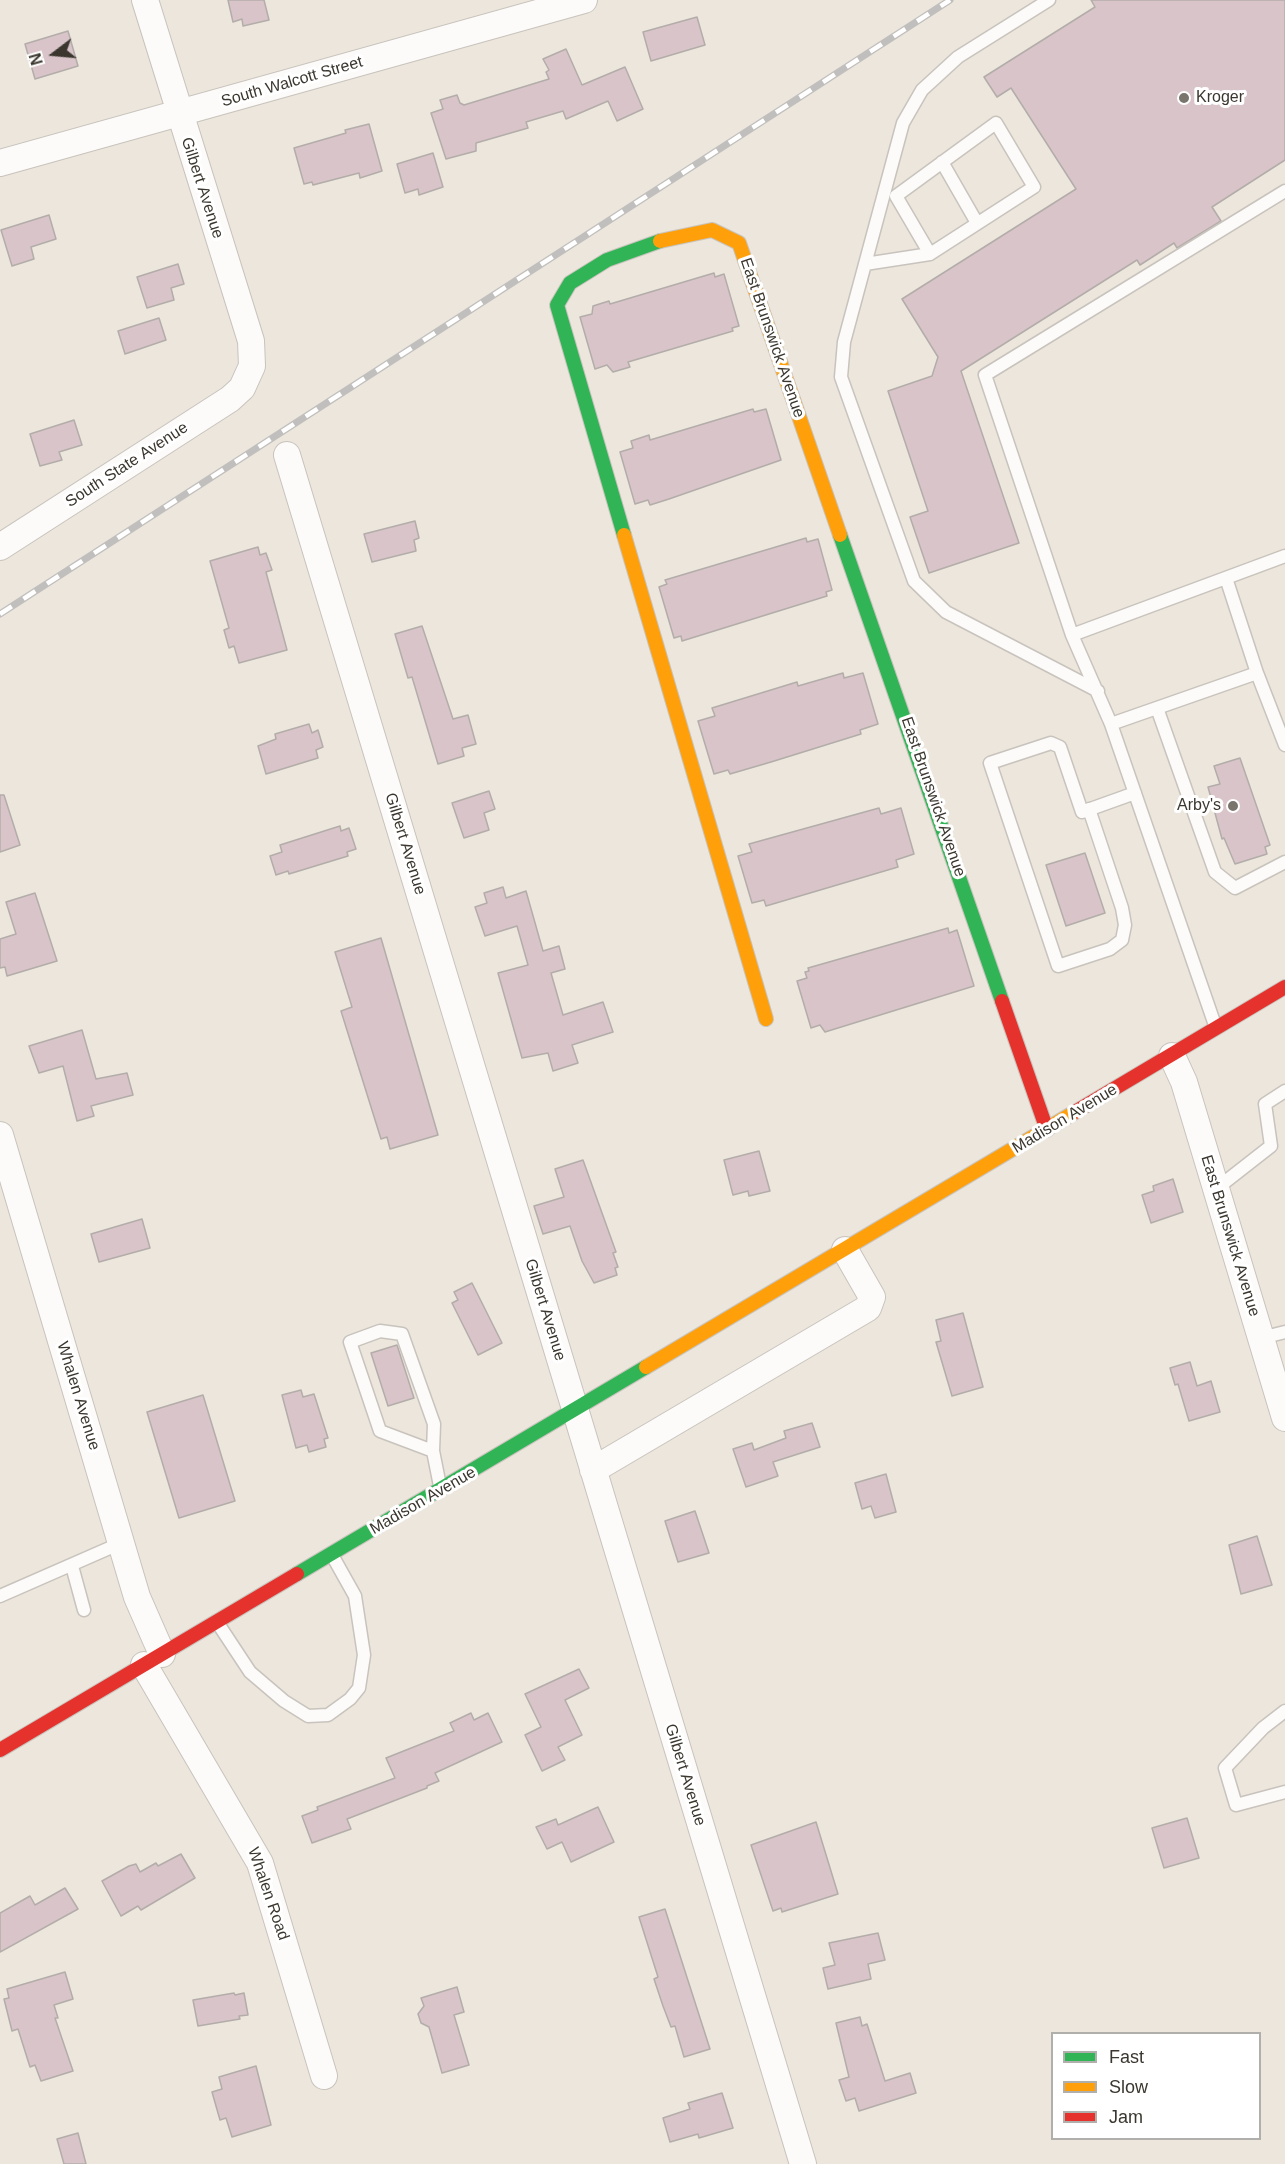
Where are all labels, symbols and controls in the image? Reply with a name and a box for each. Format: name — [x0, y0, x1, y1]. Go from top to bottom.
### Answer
north arrow — [24, 24, 84, 84]
text: N — [26, 51, 46, 67]
street label: South Walcott Street — [219, 53, 365, 111]
place label: Kroger — [1196, 88, 1244, 108]
marker: Kroger — [1177, 91, 1191, 105]
street label: Gilbert Avenue — [177, 135, 227, 241]
street label: East Brunswick Avenue — [736, 256, 808, 420]
street label: South State Avenue — [62, 418, 192, 512]
street label: East Brunswick Avenue — [897, 715, 969, 879]
street label: Gilbert Avenue — [380, 791, 430, 897]
place label: Arby's — [1177, 796, 1221, 816]
marker: Arby's — [1226, 799, 1240, 813]
street label: Madison Avenue — [1009, 1080, 1121, 1158]
street label: East Brunswick Avenue — [1196, 1153, 1264, 1319]
street label: Gilbert Avenue — [520, 1257, 570, 1363]
street label: Whalen Avenue — [52, 1339, 104, 1453]
street label: Madison Avenue — [367, 1463, 479, 1539]
street label: Gilbert Avenue — [660, 1722, 710, 1828]
street label: Whalen Road — [243, 1845, 293, 1943]
legend — [1051, 2032, 1261, 2140]
text: Fast — [1109, 2047, 1144, 2067]
text: Slow — [1109, 2077, 1148, 2097]
text: Jam — [1109, 2107, 1143, 2127]

